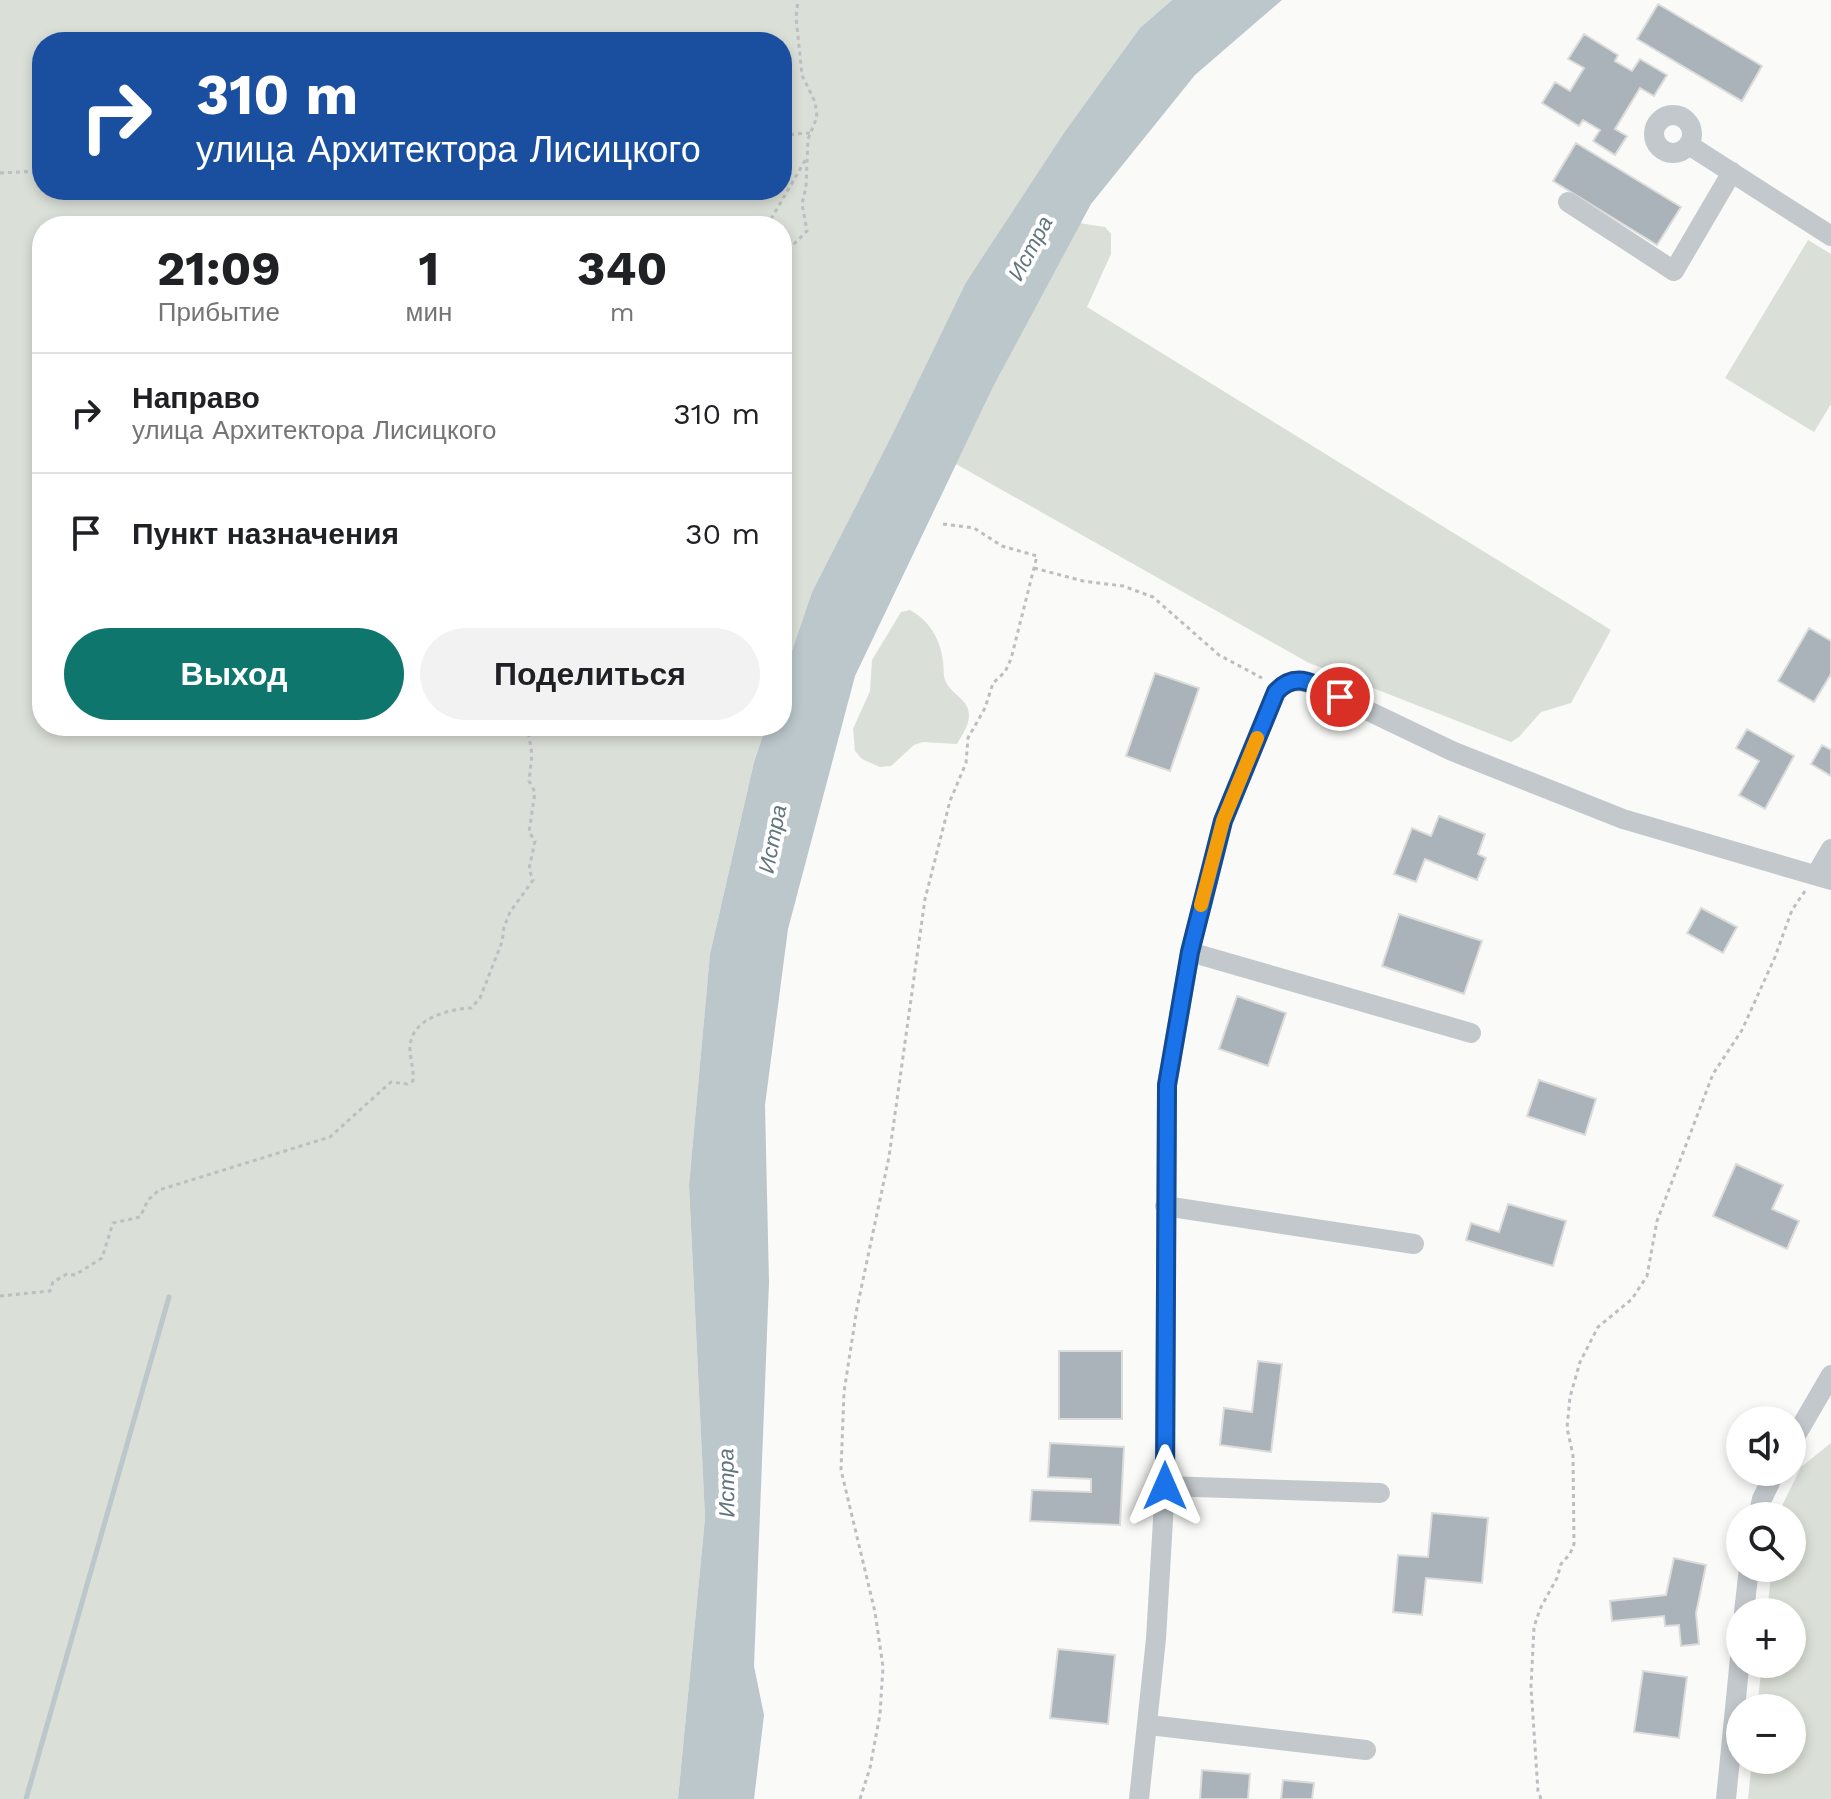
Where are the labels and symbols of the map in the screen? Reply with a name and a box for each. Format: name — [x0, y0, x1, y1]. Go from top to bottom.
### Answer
water label: Истра — [1003, 212, 1058, 285]
pin — [1306, 663, 1374, 731]
water label: Истра — [754, 803, 791, 875]
position arrow — [1123, 1444, 1207, 1528]
water label: Истра — [713, 1448, 740, 1518]

